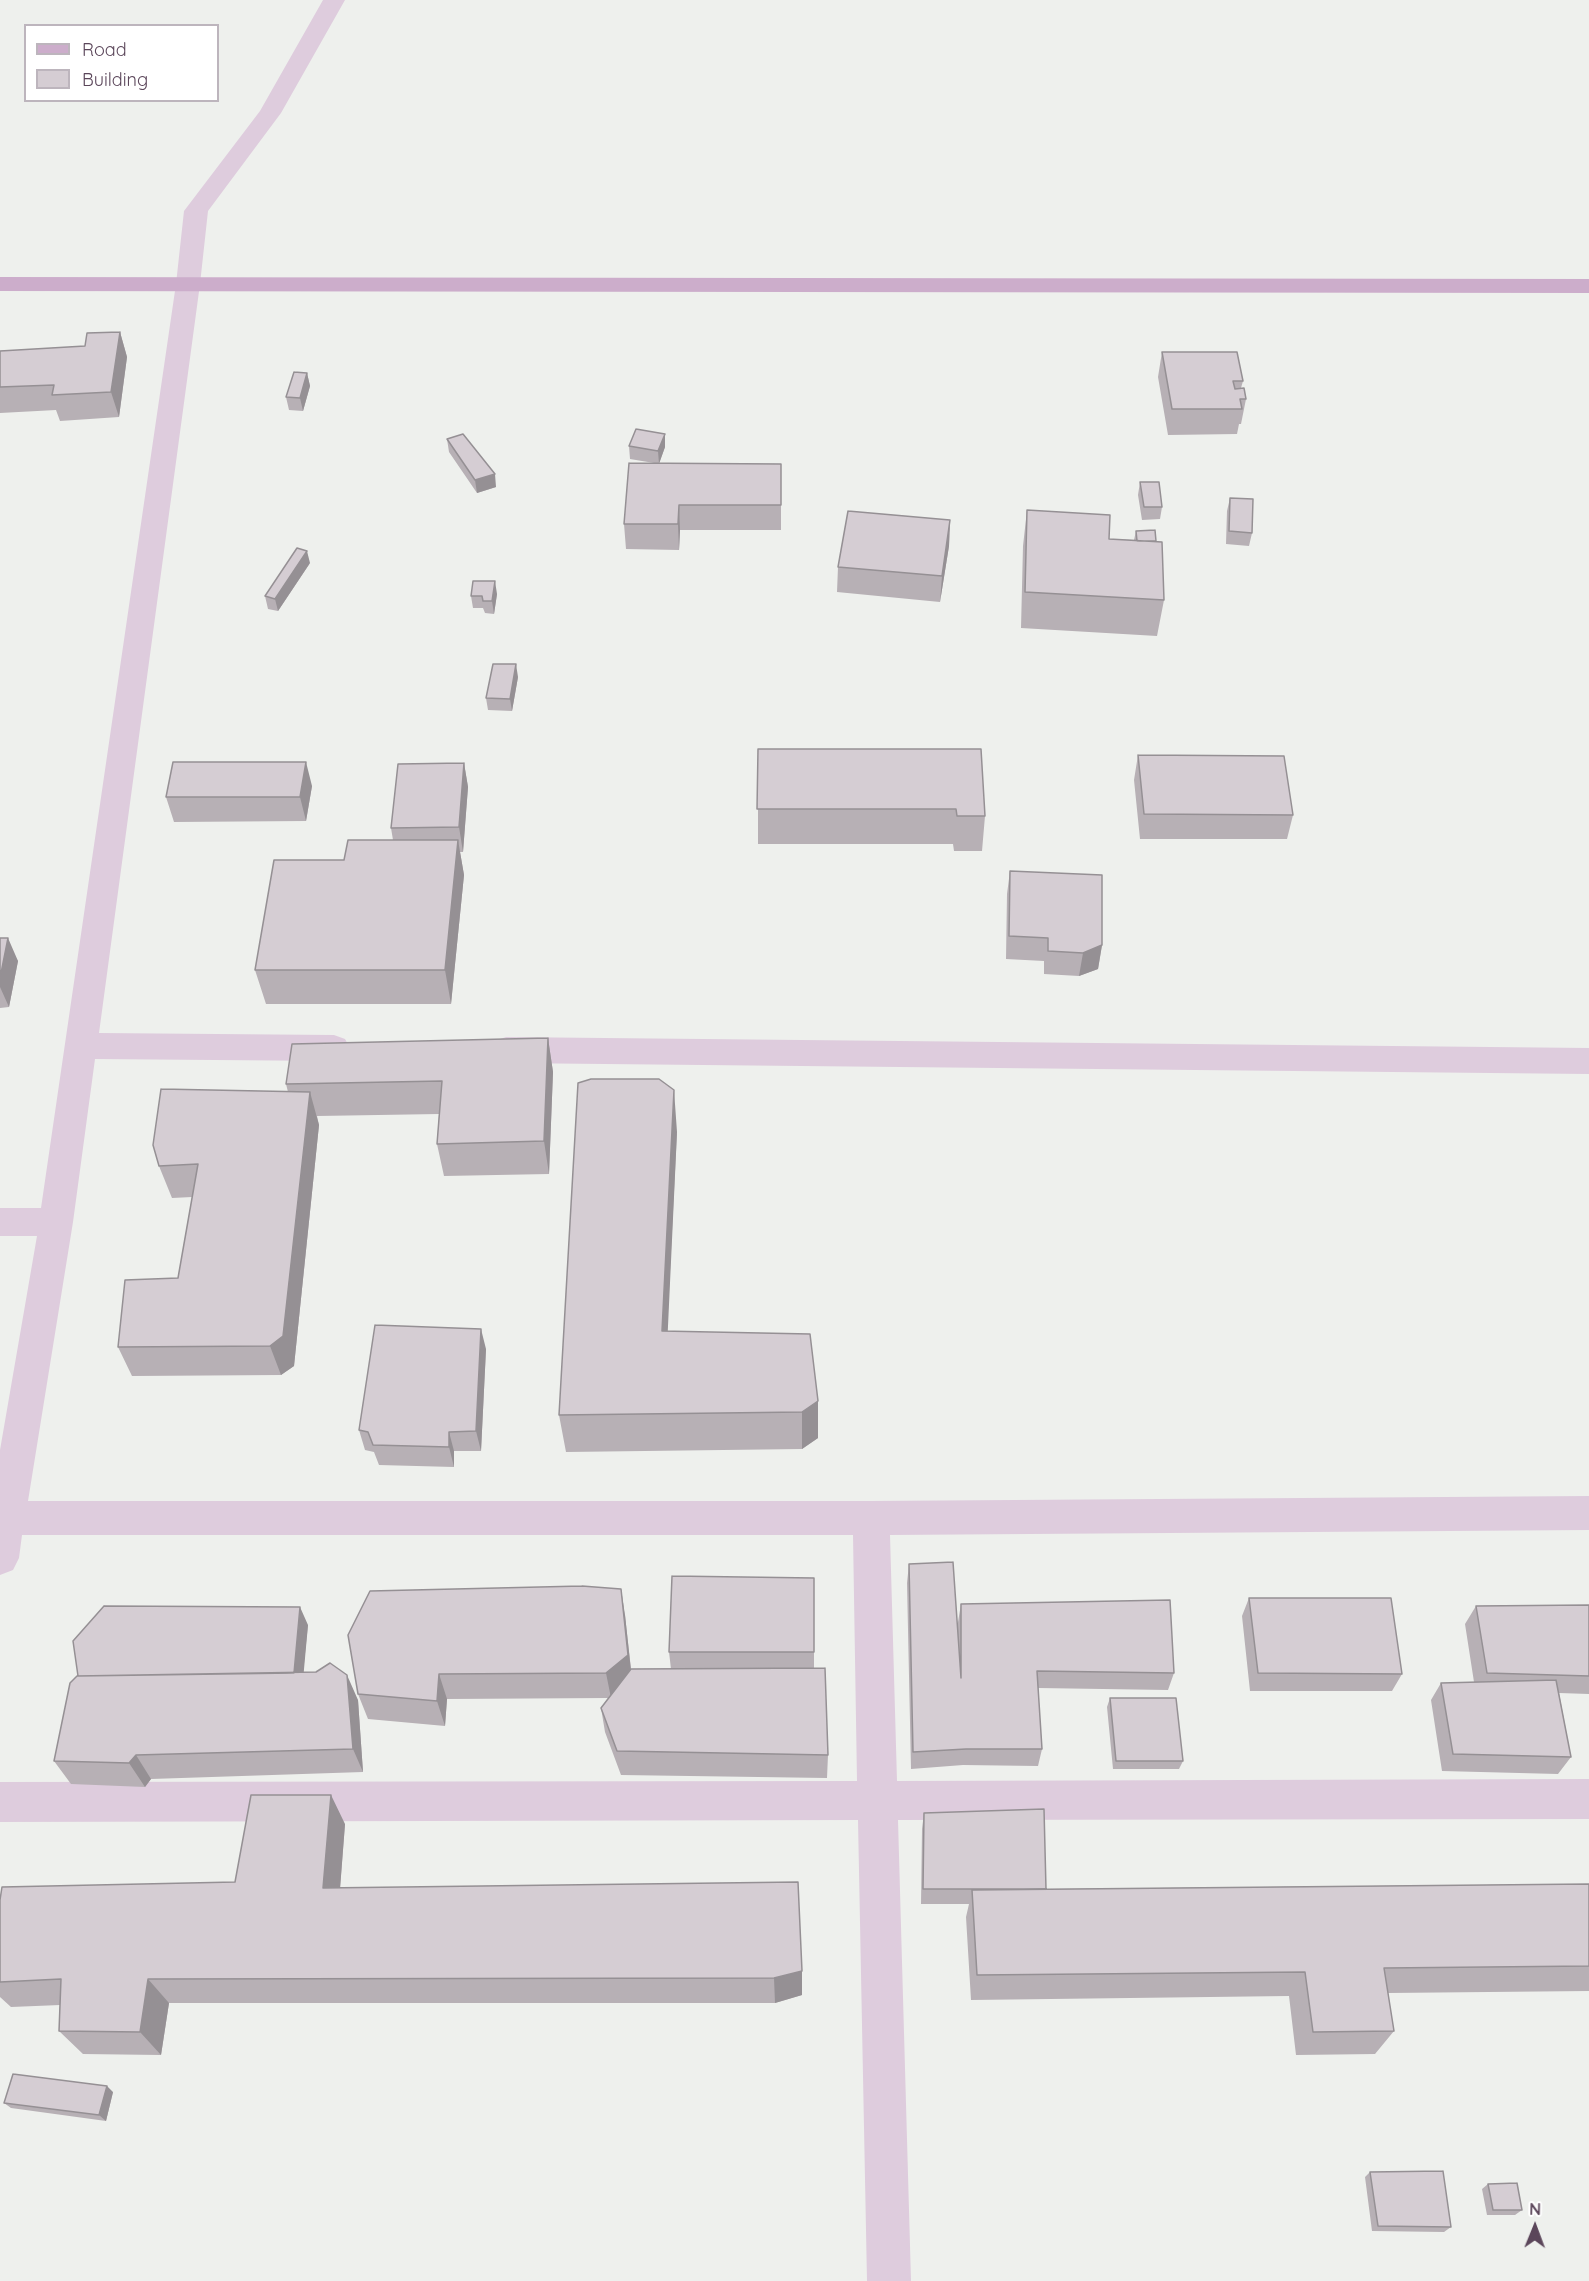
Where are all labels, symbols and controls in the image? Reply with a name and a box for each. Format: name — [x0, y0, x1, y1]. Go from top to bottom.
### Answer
legend — [24, 24, 219, 102]
text: Road — [82, 38, 127, 61]
text: Building — [82, 68, 148, 91]
north arrow — [1505, 2197, 1565, 2257]
text: N — [1529, 2199, 1541, 2219]

